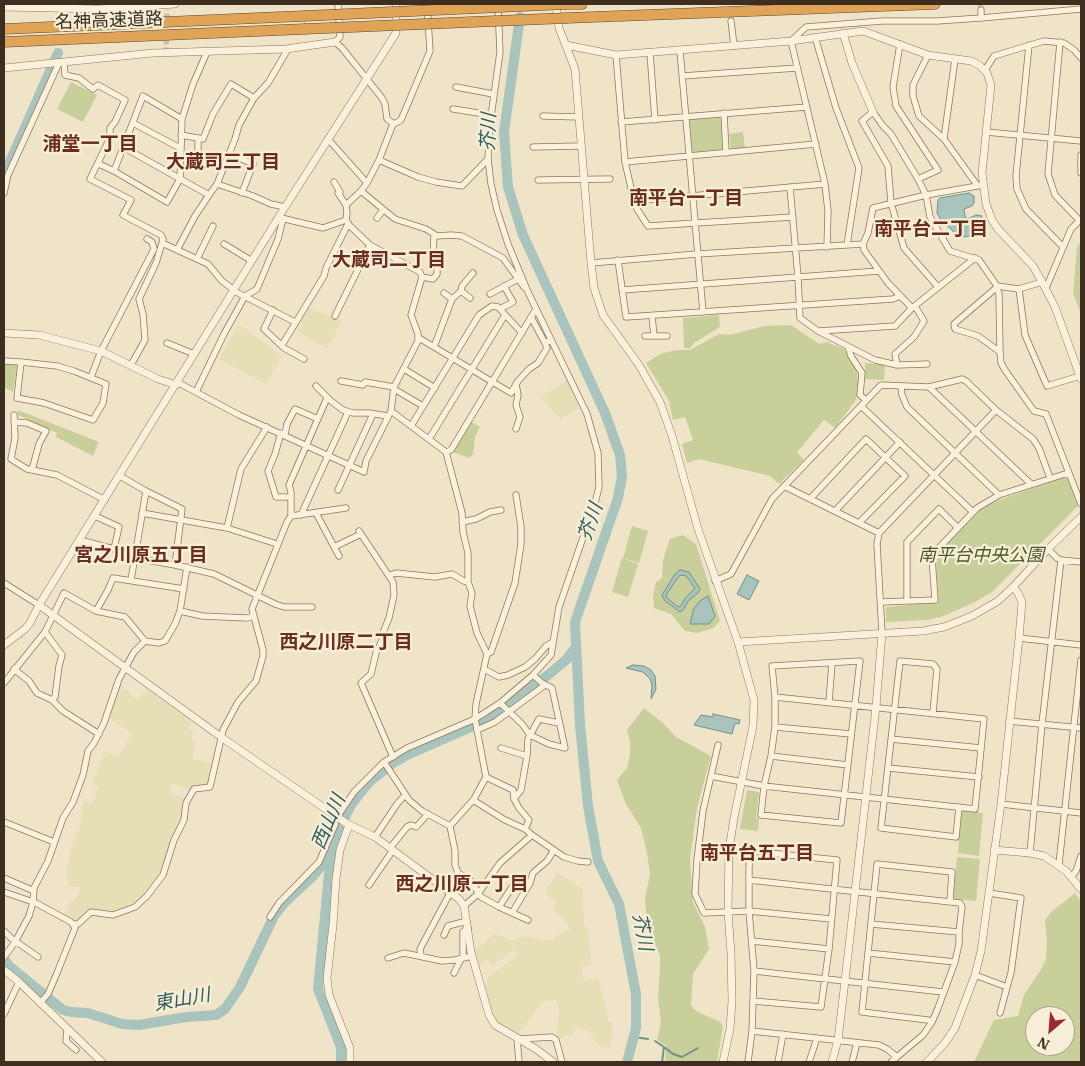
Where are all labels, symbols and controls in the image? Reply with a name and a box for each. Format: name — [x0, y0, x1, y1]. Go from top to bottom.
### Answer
street label: 名神高速道路 — [55, 8, 163, 34]
water label: 芥川 — [477, 113, 501, 151]
district label: 浦堂一丁目 — [43, 134, 137, 156]
district label: 大蔵司三丁目 — [166, 152, 280, 174]
district label: 南平台一丁目 — [629, 188, 743, 210]
district label: 南平台二丁目 — [874, 219, 988, 241]
district label: 大蔵司二丁目 — [332, 250, 446, 272]
water label: 芥川 — [574, 500, 608, 544]
district label: 宮之川原五丁目 — [75, 545, 207, 567]
park label: 南平台中央公園 — [918, 545, 1044, 567]
district label: 西之川原二丁目 — [280, 632, 412, 654]
water label: 西山川 — [307, 791, 351, 853]
district label: 南平台五丁目 — [700, 843, 814, 865]
district label: 西之川原一丁目 — [396, 874, 528, 896]
water label: 芥川 — [627, 911, 657, 953]
water label: 東山川 — [152, 984, 212, 1016]
north arrow — [1025, 1006, 1075, 1056]
text: N — [1035, 1033, 1053, 1054]

